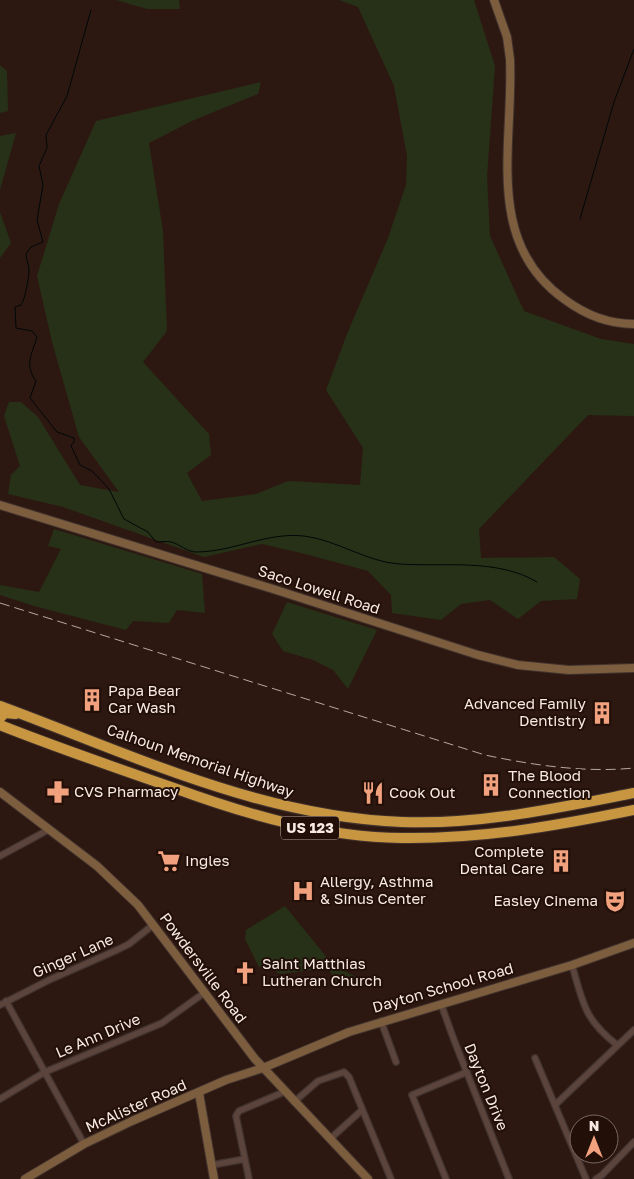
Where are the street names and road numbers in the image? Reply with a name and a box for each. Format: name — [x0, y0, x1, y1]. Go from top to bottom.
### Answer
street label: Saco Lowell Road — [256, 561, 383, 617]
street label: Calhoun Memorial Highway — [104, 720, 297, 801]
road number: US 123 — [281, 816, 339, 840]
street label: Powdersville Road — [156, 909, 251, 1026]
street label: Ginger Lane — [29, 929, 116, 981]
street label: Dayton School Road — [370, 958, 515, 1016]
street label: Le Ann Drive — [53, 1009, 143, 1061]
street label: Dayton Drive — [461, 1040, 513, 1133]
street label: McAlister Road — [82, 1075, 189, 1135]

